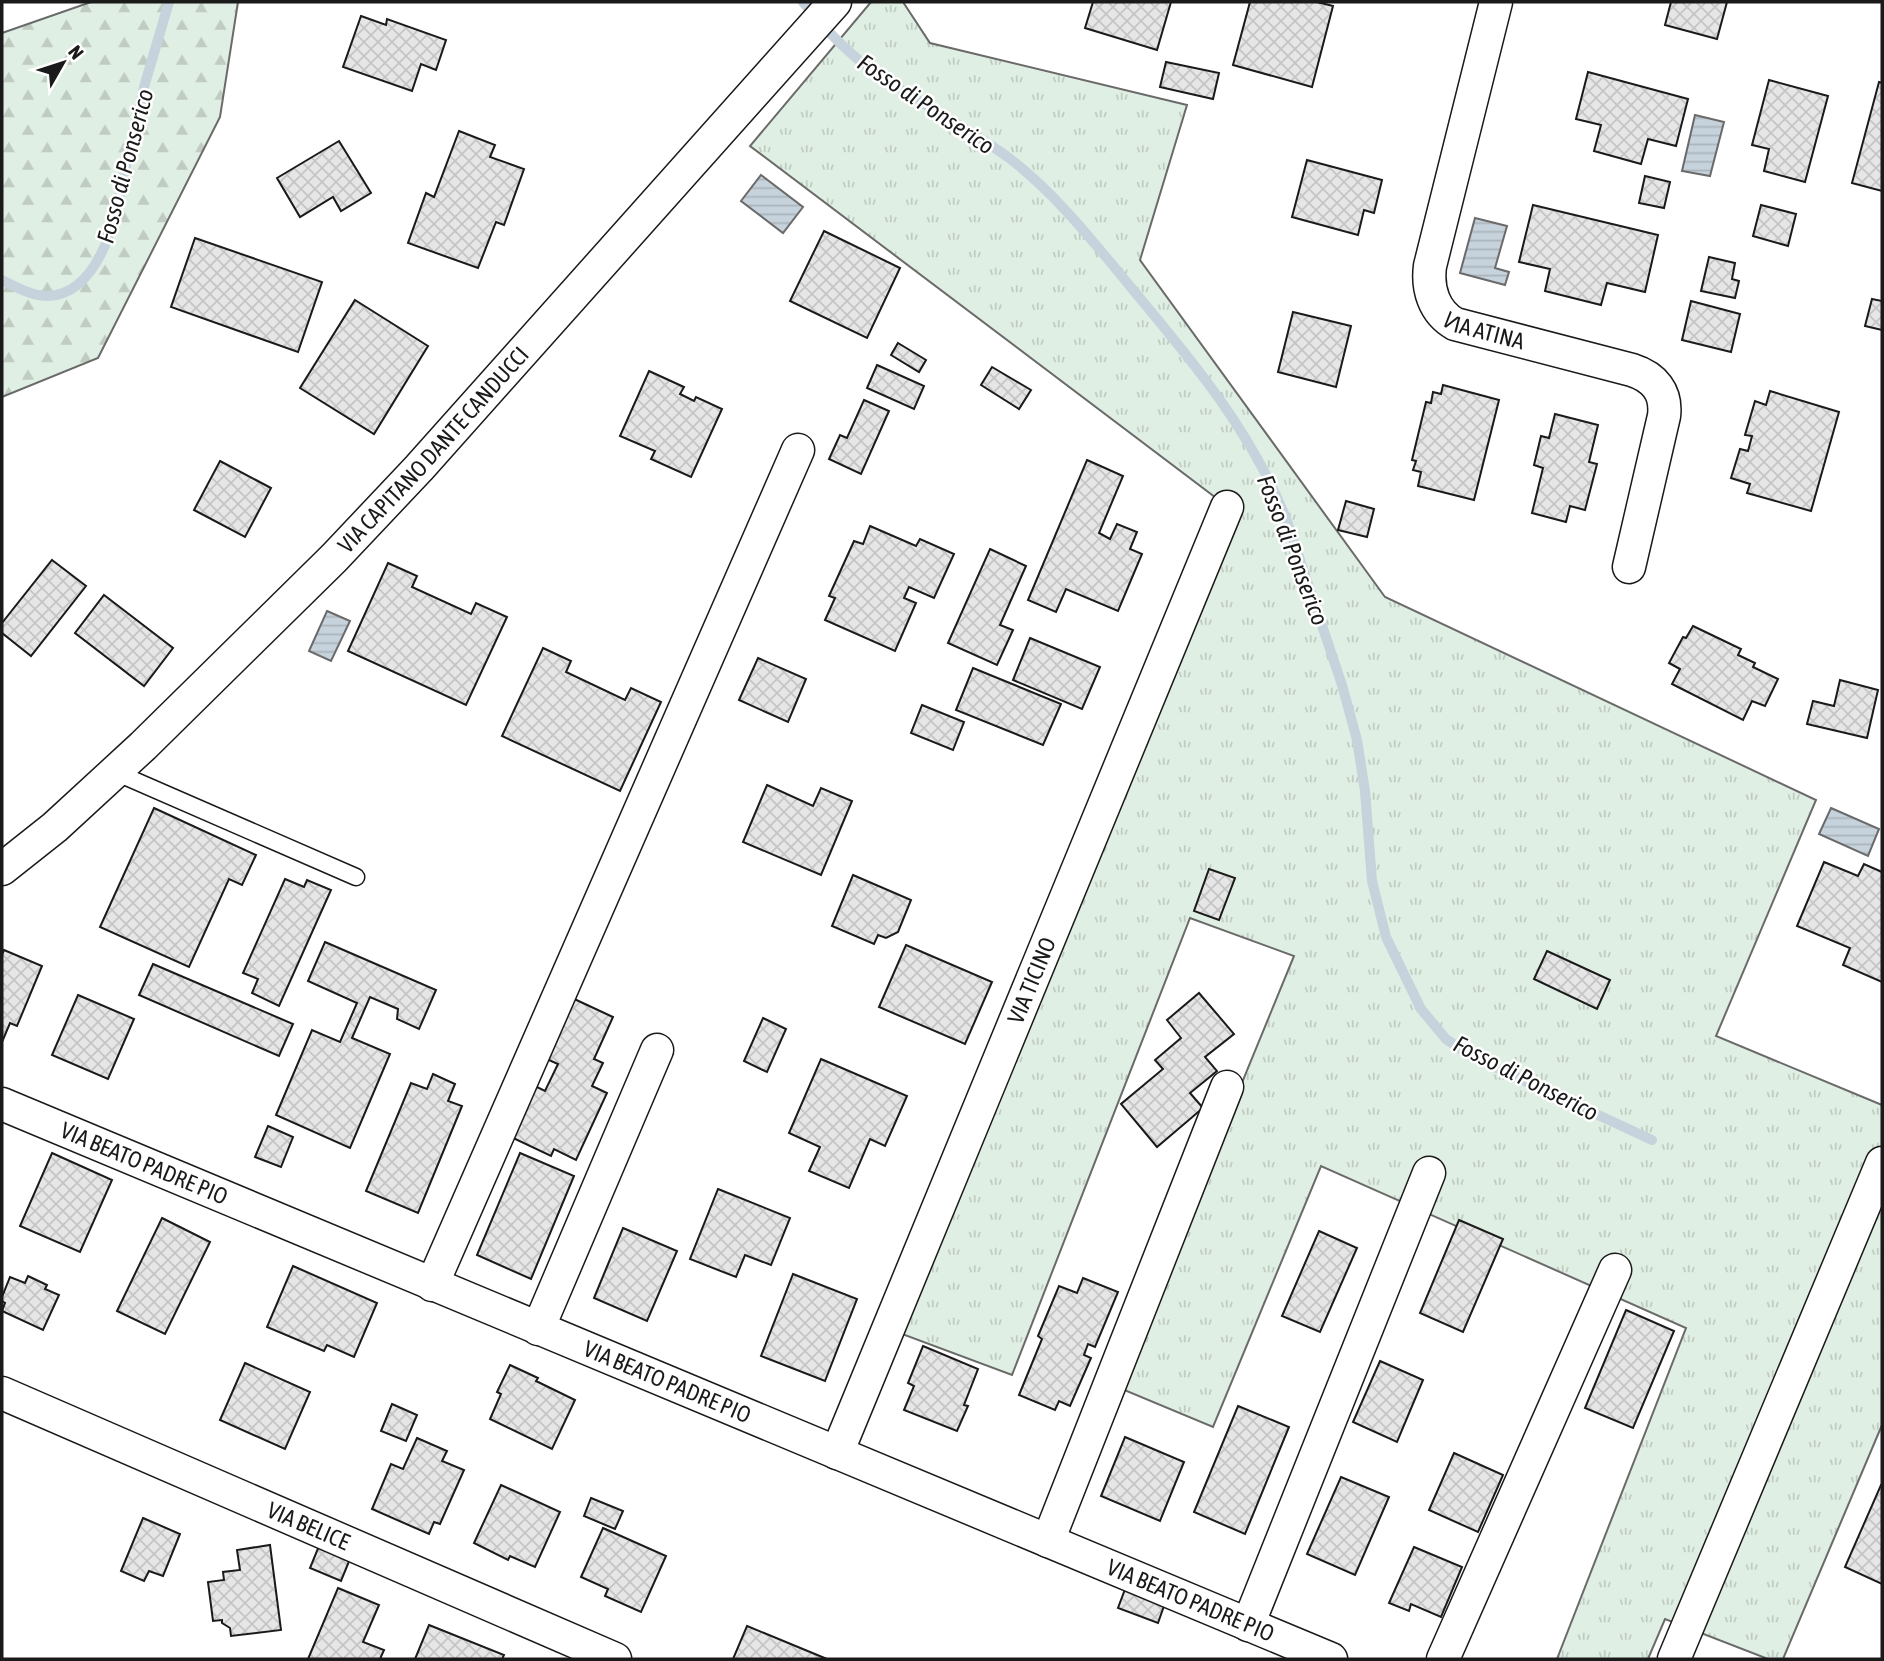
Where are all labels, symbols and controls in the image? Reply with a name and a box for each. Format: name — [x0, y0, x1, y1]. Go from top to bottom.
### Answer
north arrow — [28, 28, 98, 98]
text: N — [64, 41, 88, 64]
water label: Fosso di Ponserico — [853, 48, 999, 160]
water label: Fosso di Ponserico — [91, 86, 159, 246]
street label: VIA ATINA — [1438, 307, 1528, 355]
street label: VIA CAPITANO DANTE CANDUCCI — [333, 342, 534, 558]
water label: Fosso di Ponserico — [1252, 471, 1334, 629]
street label: VIA TICINO — [1002, 934, 1061, 1028]
water label: Fosso di Ponserico — [1449, 1030, 1603, 1126]
street label: VIA BEATO PADRE PIO — [57, 1117, 231, 1210]
street label: VIA BEATO PADRE PIO — [580, 1335, 755, 1428]
street label: VIA BELICE — [263, 1497, 354, 1555]
street label: VIA BEATO PADRE PIO — [1103, 1554, 1278, 1647]

